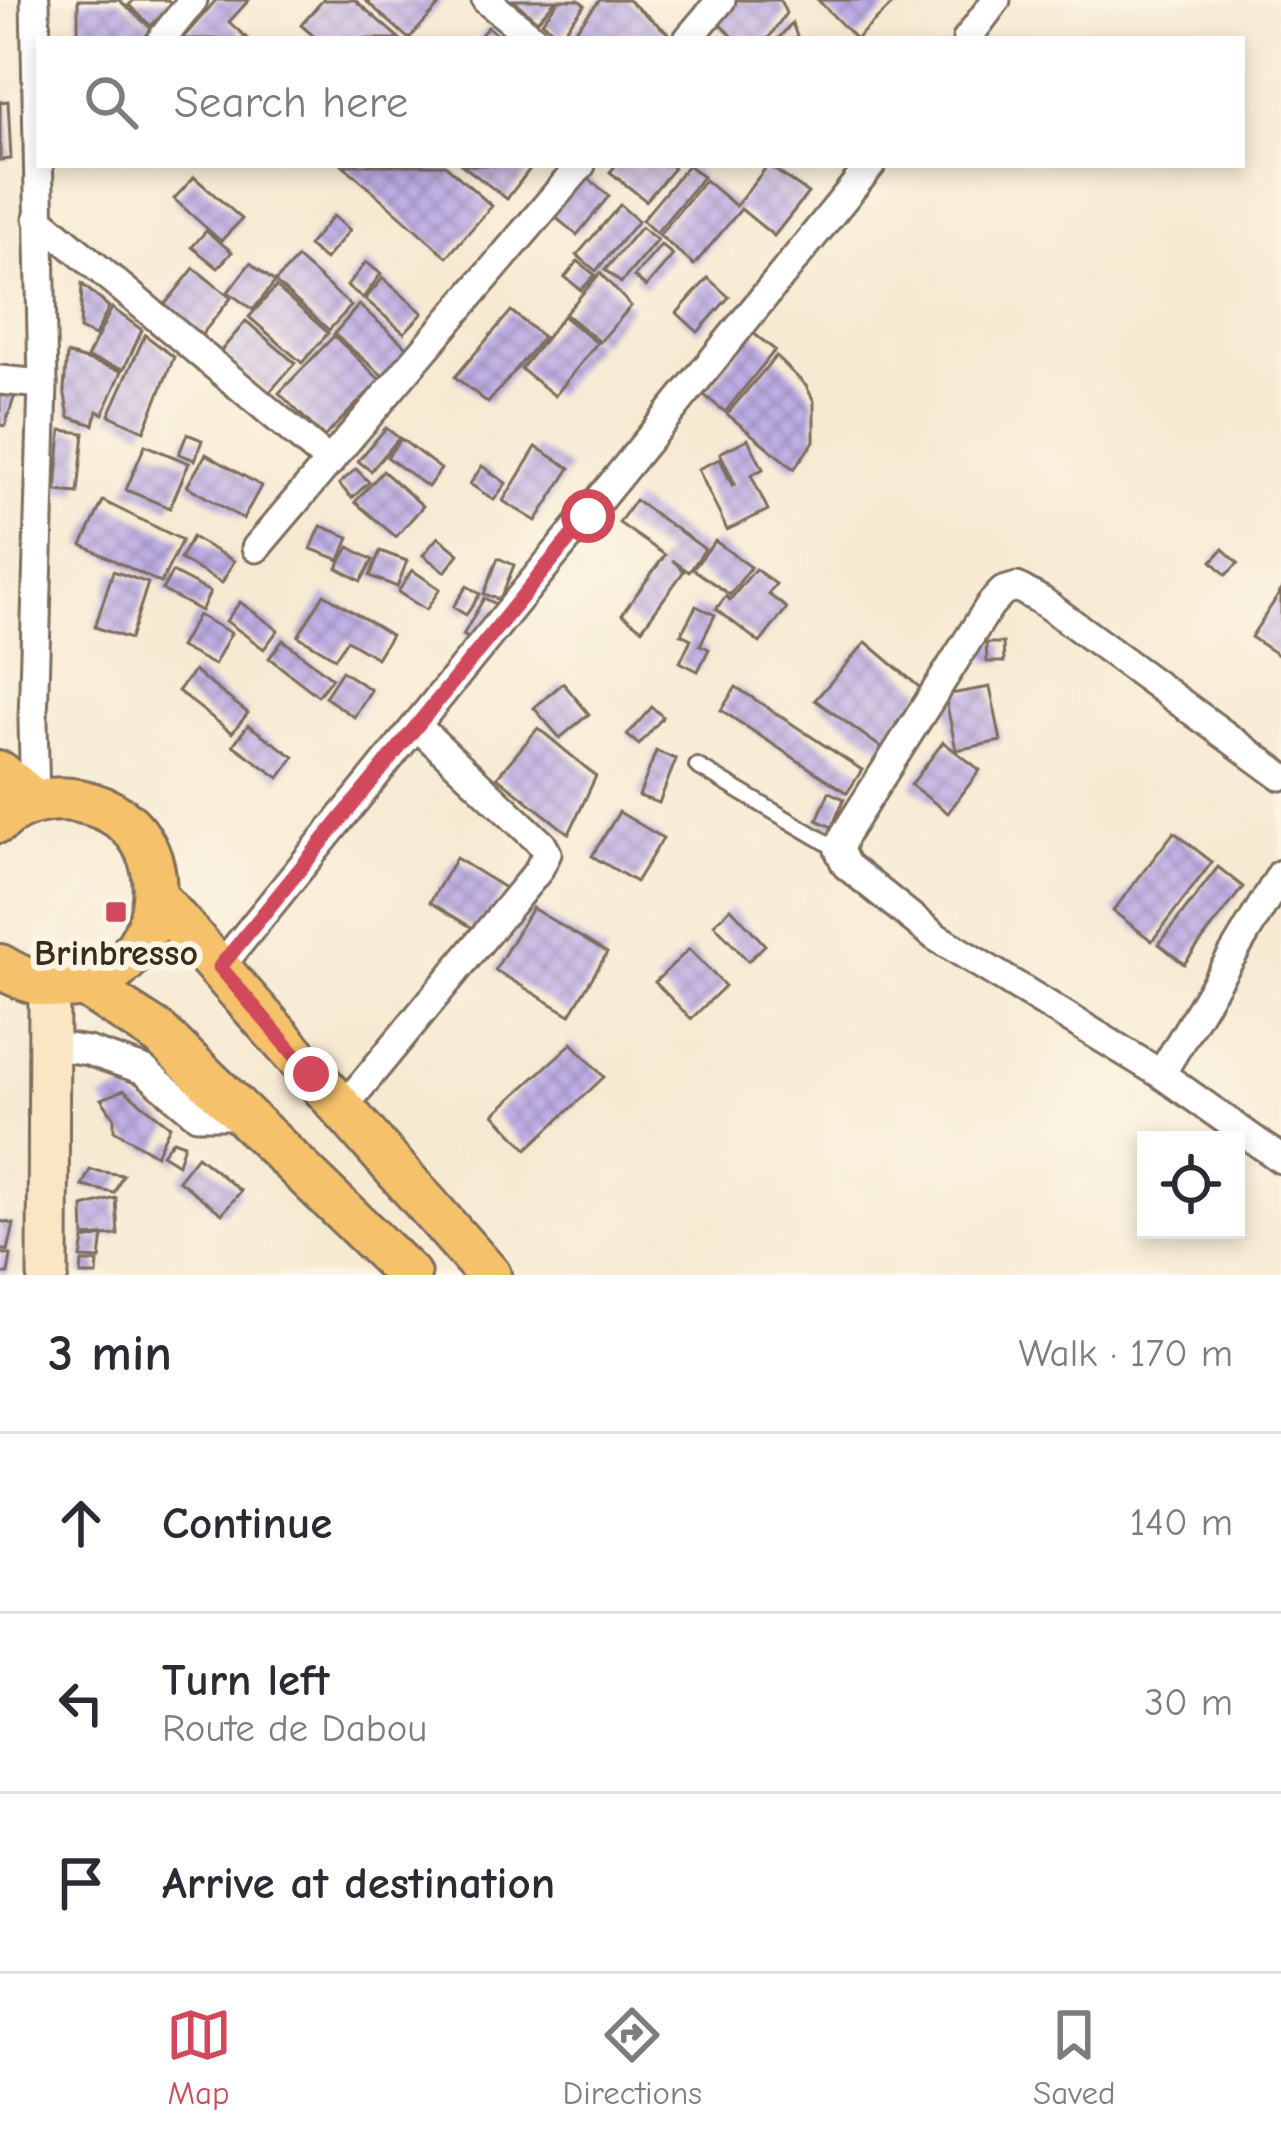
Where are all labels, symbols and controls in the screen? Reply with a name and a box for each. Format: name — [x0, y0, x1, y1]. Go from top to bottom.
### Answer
search box — [36, 36, 1245, 168]
icon: search — [78, 69, 144, 135]
text: Search here — [174, 76, 408, 128]
route start — [561, 489, 615, 543]
marker: Brinbresso — [103, 899, 129, 925]
place label: Brinbresso — [34, 933, 198, 974]
route end — [284, 1047, 338, 1101]
map controls — [1137, 1131, 1245, 1239]
button: locate — [1137, 1131, 1245, 1239]
text: 3 min — [48, 1324, 172, 1383]
text: Walk · 170 m — [1018, 1331, 1233, 1376]
icon: ahead — [48, 1490, 114, 1556]
text: Continue — [162, 1497, 332, 1549]
text: 140 m — [1130, 1500, 1233, 1545]
text: Turn left — [162, 1654, 329, 1706]
icon: left — [48, 1670, 114, 1736]
text: 30 m — [1144, 1680, 1233, 1725]
text: Route de Dabou — [162, 1706, 427, 1751]
icon: arrive — [48, 1850, 114, 1916]
text: Arrive at destination — [162, 1857, 555, 1909]
tab: Map — [166, 2002, 232, 2112]
tab: Directions — [563, 2002, 702, 2112]
tab: Saved — [1033, 2002, 1115, 2112]

